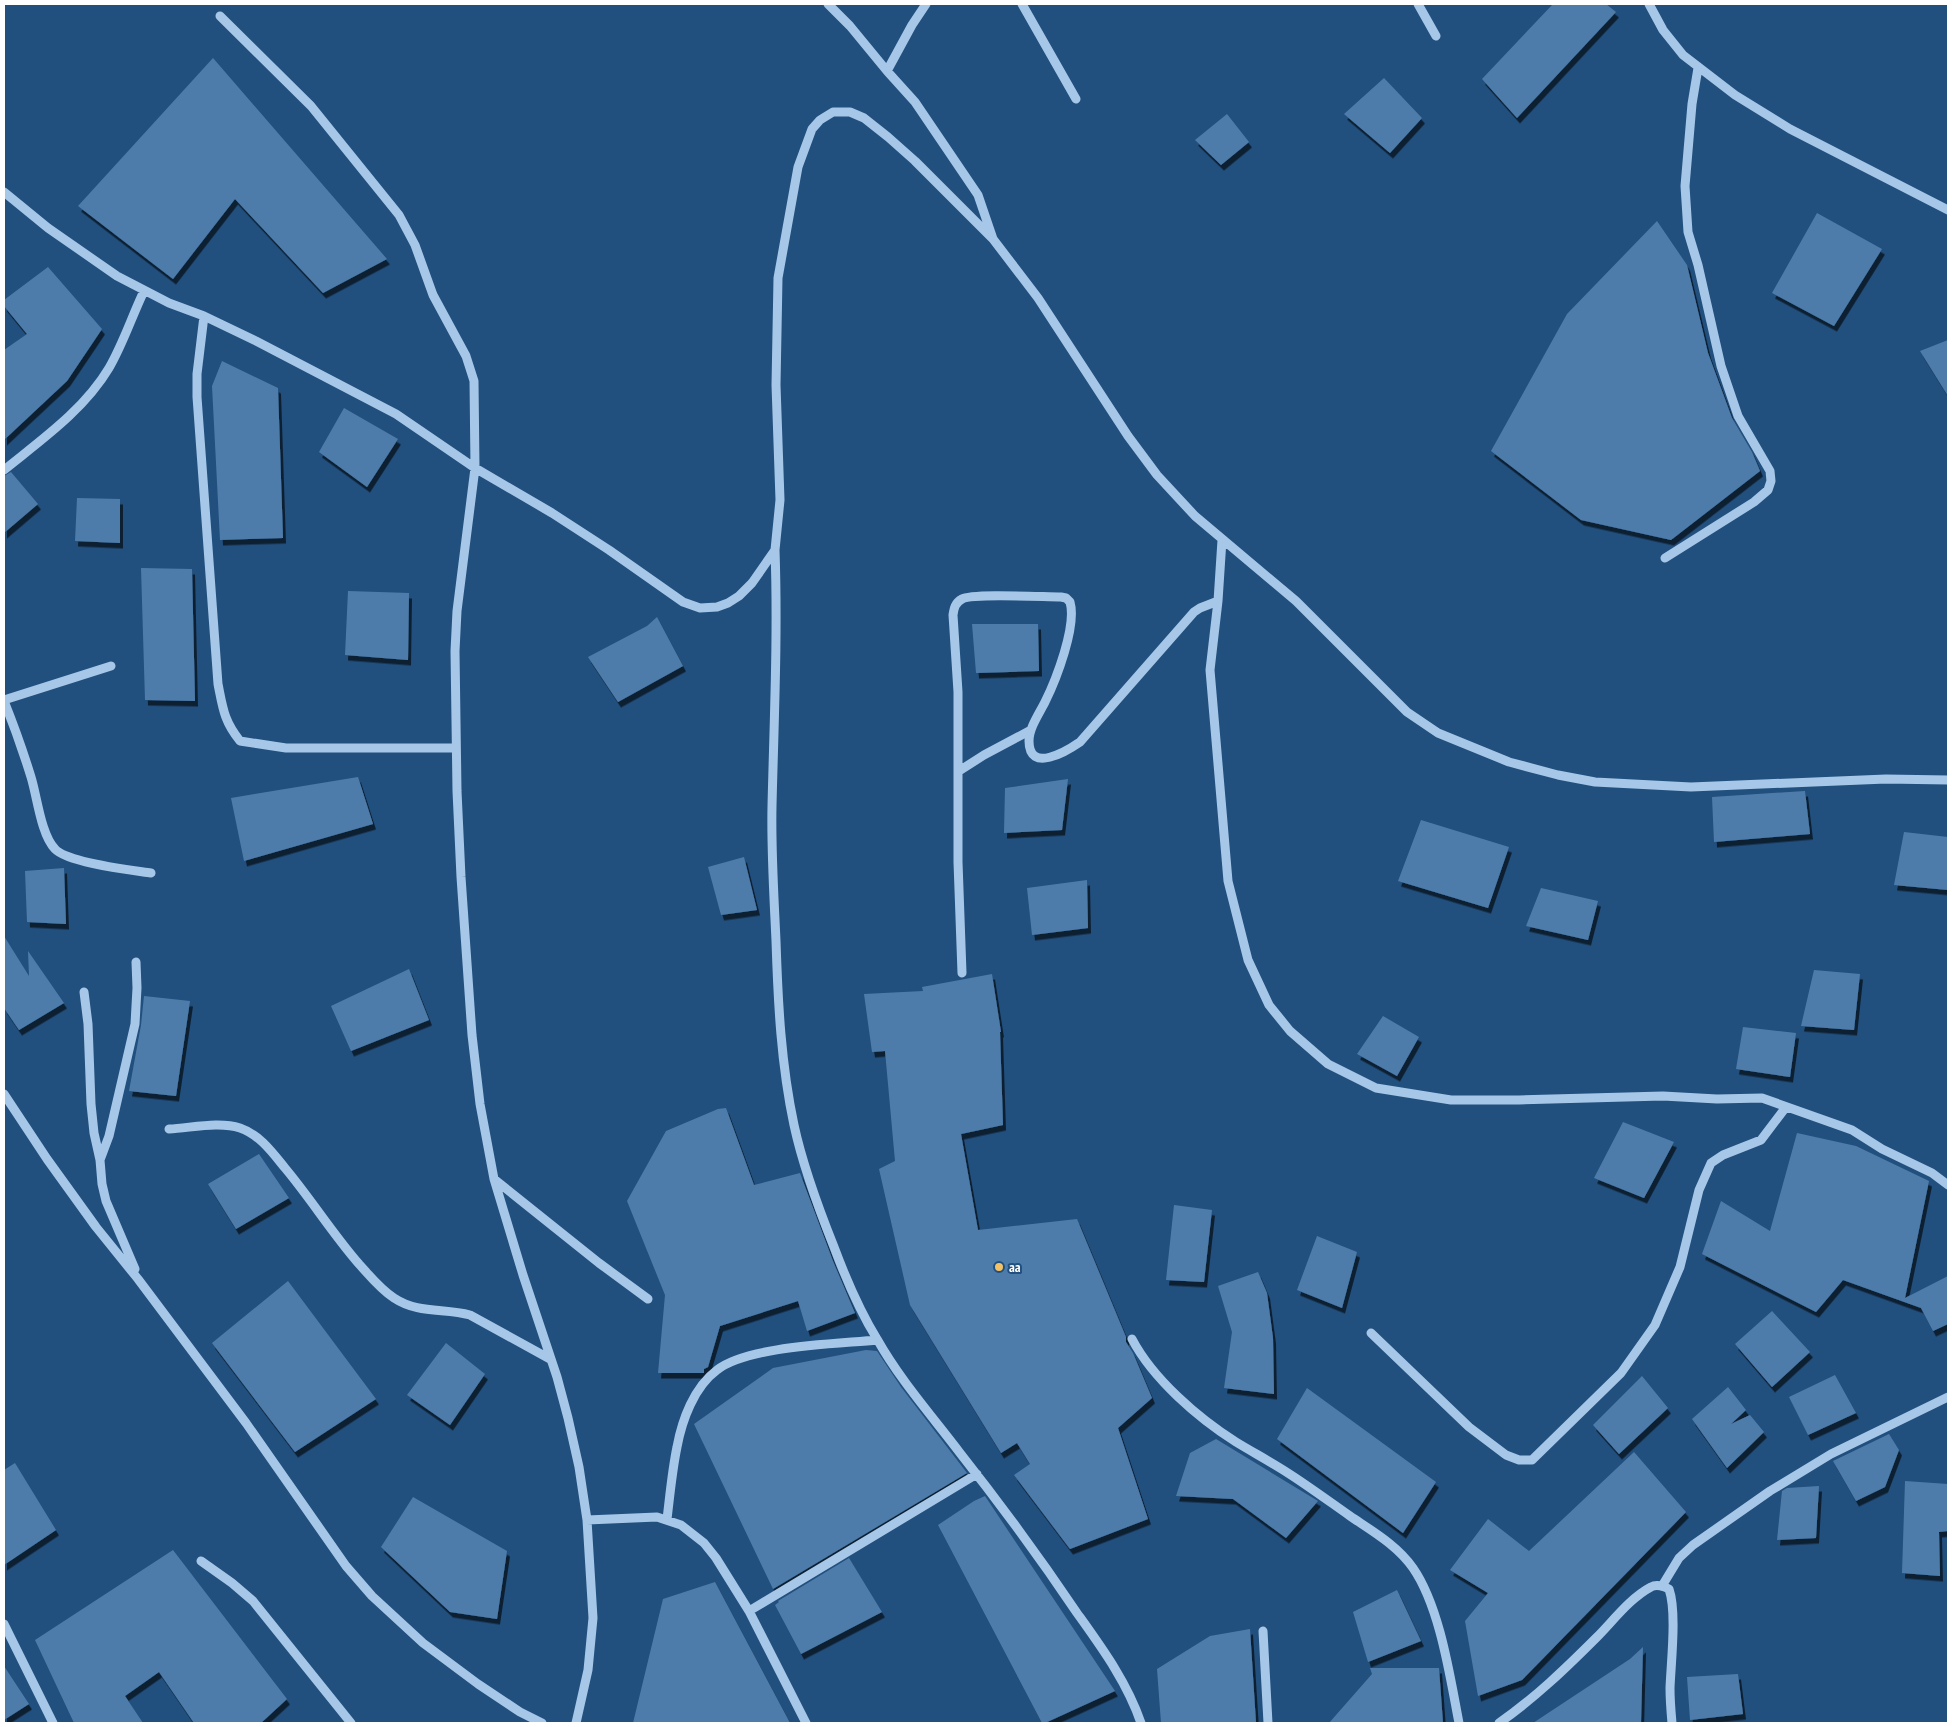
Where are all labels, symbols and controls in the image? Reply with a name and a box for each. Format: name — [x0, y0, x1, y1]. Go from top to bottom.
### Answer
place label: aa — [1009, 1258, 1021, 1276]
marker: aa — [993, 1261, 1005, 1273]

